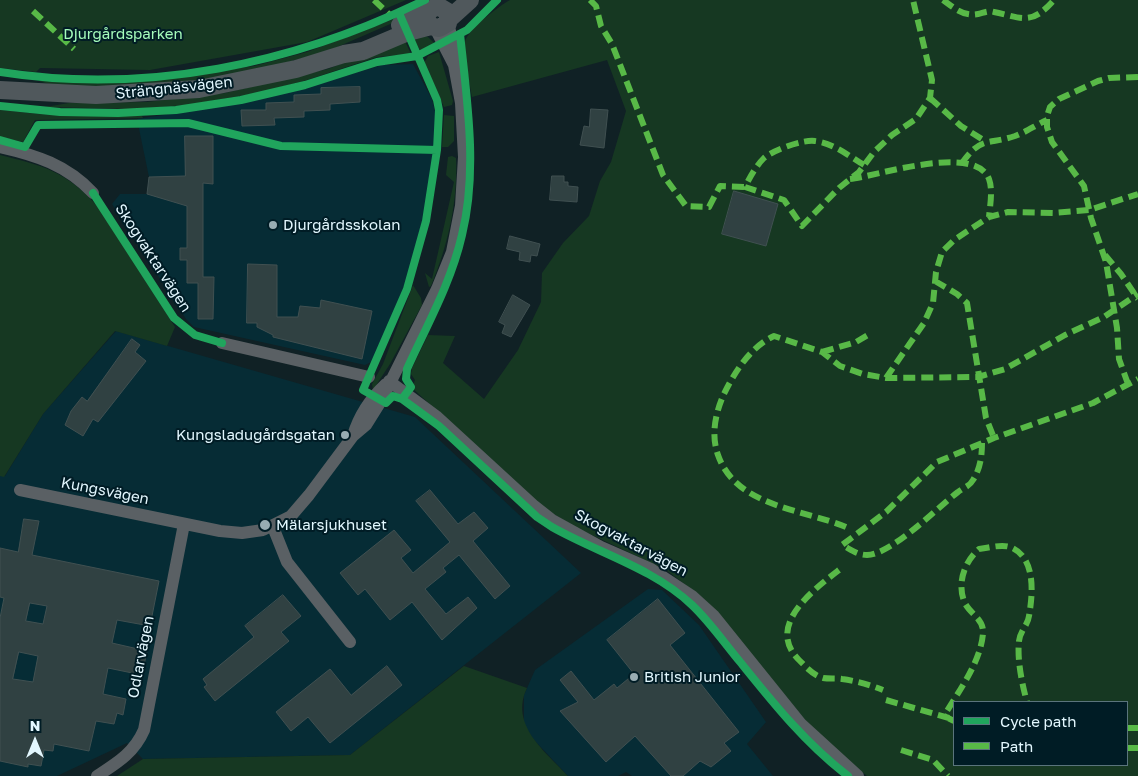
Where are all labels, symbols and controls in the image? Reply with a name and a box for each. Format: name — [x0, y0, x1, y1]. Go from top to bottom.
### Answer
park label: Djurgårdsparken — [63, 25, 183, 43]
street label: Strängnäsvägen — [115, 73, 233, 103]
street label: Skogvaktarvägen — [111, 200, 195, 316]
place label: Djurgårdsskolan — [283, 216, 400, 234]
marker: Djurgårdsskolan — [267, 219, 279, 231]
place label: Kungsladugårdsgatan — [176, 426, 335, 444]
marker: Kungsladugårdsgatan — [339, 429, 351, 441]
street label: Kungsvägen — [59, 474, 151, 508]
street label: Skogvaktarvägen — [571, 506, 691, 580]
place label: Mälarsjukhuset — [276, 516, 387, 534]
marker: Mälarsjukhuset — [258, 518, 272, 532]
street label: Odlarvägen — [124, 614, 158, 700]
place label: British Junior — [644, 668, 740, 686]
marker: British Junior — [628, 671, 640, 683]
legend — [953, 701, 1128, 766]
text: Cycle path — [1000, 712, 1076, 730]
north arrow — [10, 716, 60, 766]
text: N — [30, 717, 40, 734]
text: Path — [1000, 737, 1033, 755]

